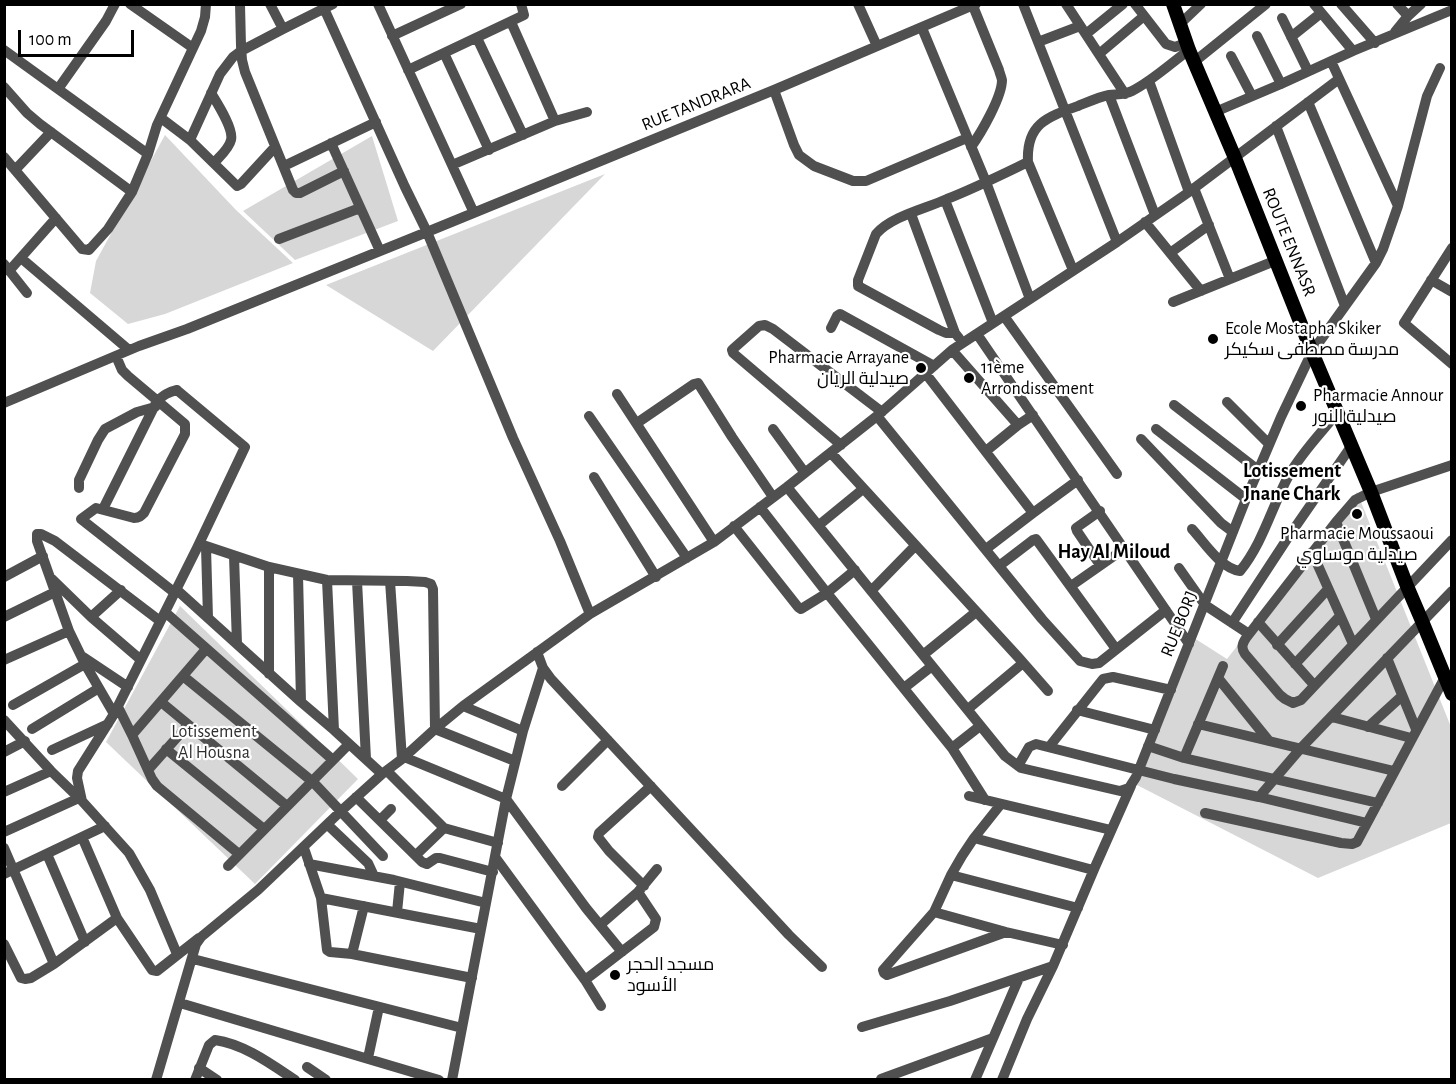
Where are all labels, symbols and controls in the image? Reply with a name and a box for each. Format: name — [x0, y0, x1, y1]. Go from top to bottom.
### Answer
scale bar — [21, 18, 136, 56]
text: 100 m — [29, 31, 72, 49]
street label: RUE TANDRARA — [638, 72, 754, 136]
street label: ROUTE ENNASR — [1257, 185, 1321, 299]
place label: Ecole Mostapha Skiker مدرسة مصطفى سكيكر — [1225, 318, 1399, 360]
marker: Ecole Mostapha Skiker مدرسة مصطفى سكيكر — [1206, 332, 1220, 346]
place label: Pharmacie Arrayane صيدلية الريان — [768, 347, 909, 389]
place label: 11ème Arrondissement — [981, 357, 1094, 400]
marker: Pharmacie Arrayane صيدلية الريان — [914, 361, 928, 375]
marker: 11ème Arrondissement — [962, 371, 976, 385]
place label: Pharmacie Annour صيدلية النور — [1313, 385, 1443, 428]
marker: Pharmacie Annour صيدلية النور — [1294, 399, 1308, 413]
district label: Lotissement Jnane Chark — [1243, 459, 1341, 506]
marker: Pharmacie Moussaoui صيدلية موساوي — [1350, 507, 1364, 521]
place label: Pharmacie Moussaoui صيدلية موساوي — [1280, 523, 1434, 566]
district label: Hay Al Miloud — [1058, 540, 1170, 564]
street label: RUE BORJ — [1156, 588, 1202, 660]
park label: Lotissement Al Housna — [171, 721, 257, 764]
place label: مسجد الحجر الأسود — [627, 954, 714, 996]
marker: مسجد الحجر الأسود — [608, 968, 622, 982]

